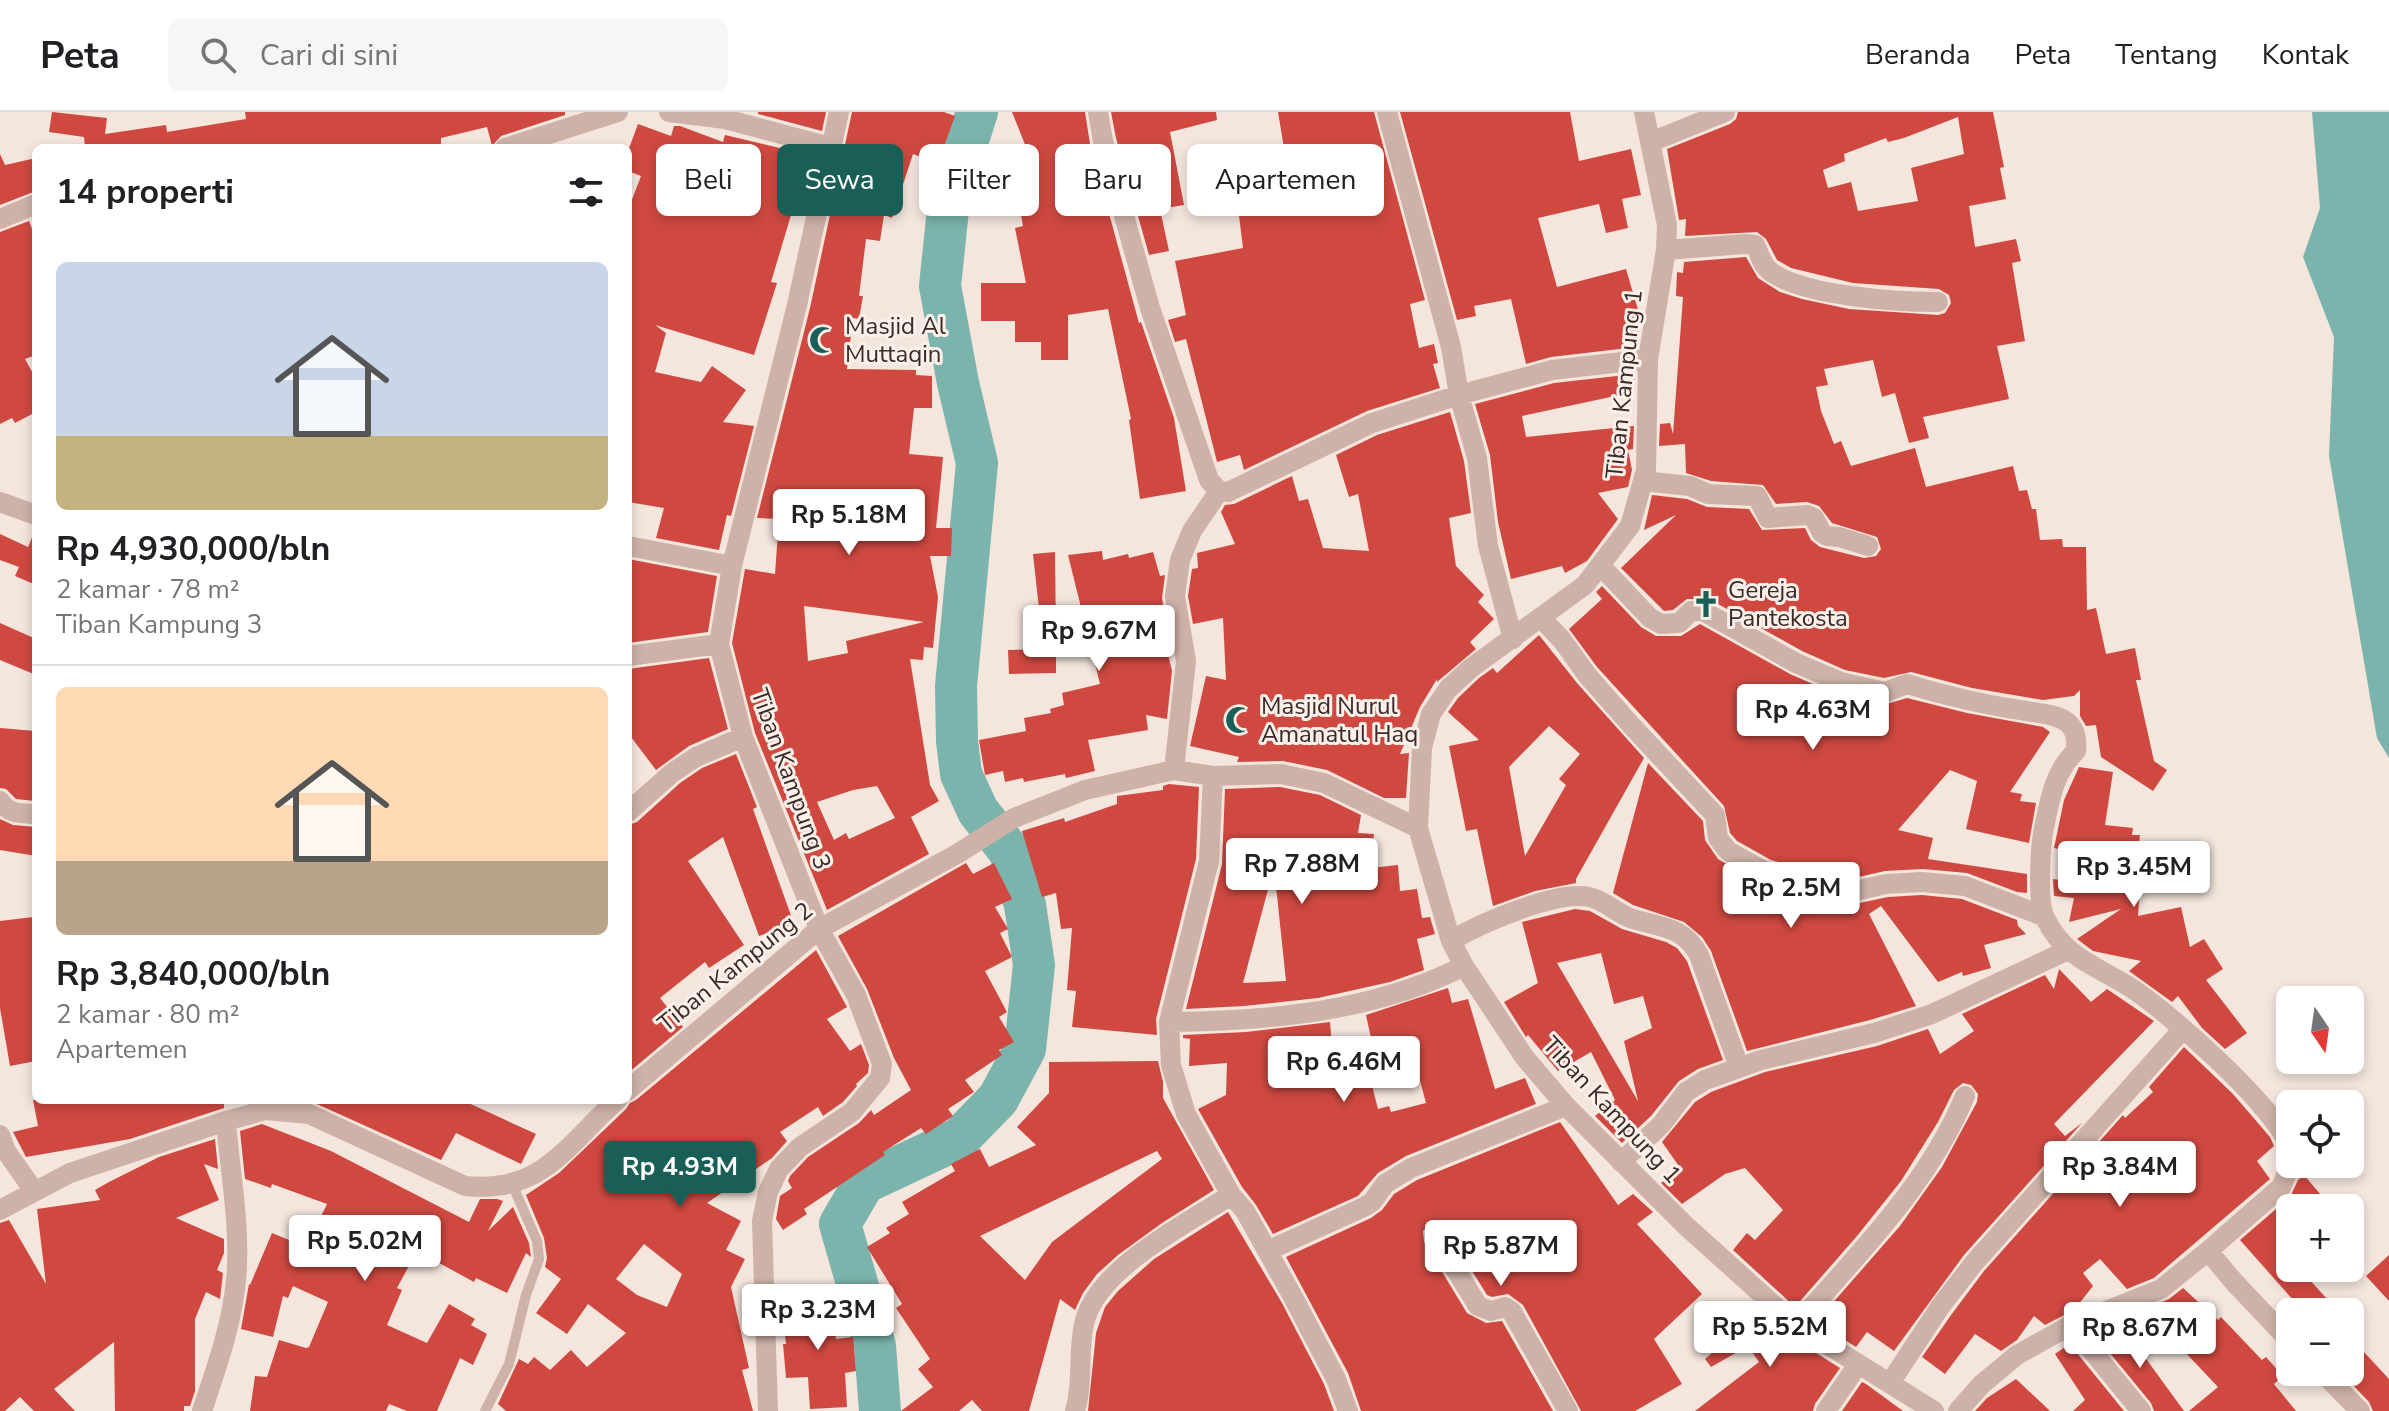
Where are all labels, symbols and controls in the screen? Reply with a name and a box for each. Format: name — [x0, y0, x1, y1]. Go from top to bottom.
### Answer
search box — [168, 19, 728, 91]
text: Peta — [40, 30, 120, 81]
icon: search — [196, 33, 240, 77]
text: Cari di sini — [260, 35, 398, 76]
text: Beranda — [1865, 36, 1971, 74]
text: Peta — [2015, 36, 2071, 74]
text: Tentang — [2115, 36, 2218, 74]
text: Kontak — [2262, 36, 2349, 74]
chip: Beli — [656, 144, 761, 216]
chip: Sewa — [777, 144, 903, 216]
chip: Filter — [919, 144, 1039, 216]
chip: Baru — [1055, 144, 1171, 216]
chip: Apartemen — [1187, 144, 1384, 216]
text: 14 properti — [56, 169, 234, 215]
icon: filters — [564, 170, 608, 214]
street label: Tiban Kampung 1 — [1598, 288, 1650, 480]
place label: Masjid Al Muttaqin — [845, 310, 946, 370]
icon: home — [260, 314, 404, 458]
mosque icon: Masjid Al Muttaqin — [808, 325, 838, 355]
pin: Rp 5.18M — [766, 489, 932, 557]
text: Rp 5.18M — [791, 497, 907, 532]
text: Rp 4,930,000/bln — [56, 526, 330, 572]
text: 2 kamar · 78 m² — [56, 572, 240, 607]
place label: Gereja Pantekosta — [1728, 574, 1848, 634]
church icon: Gereja Pantekosta — [1691, 589, 1721, 619]
pin: Rp 9.67M — [1016, 605, 1182, 673]
text: Tiban Kampung 3 — [56, 607, 262, 642]
text: Rp 9.67M — [1041, 613, 1157, 648]
street label: Tiban Kampung 3 — [743, 684, 839, 874]
pin: Rp 4.63M — [1730, 684, 1896, 752]
place label: Masjid Nurul Amanatul Haq — [1261, 690, 1418, 750]
text: Rp 4.63M — [1755, 692, 1871, 727]
mosque icon: Masjid Nurul Amanatul Haq — [1224, 705, 1254, 735]
icon: home — [260, 739, 404, 883]
pin: Rp 7.88M — [1219, 838, 1385, 906]
pin: Rp 3.45M — [2051, 841, 2217, 909]
text: Rp 7.88M — [1244, 846, 1360, 881]
text: Rp 3.45M — [2076, 849, 2192, 884]
pin: Rp 2.5M — [1717, 862, 1865, 930]
text: Rp 2.5M — [1741, 870, 1841, 905]
street label: Tiban Kampung 2 — [651, 895, 819, 1039]
text: Rp 3,840,000/bln — [56, 951, 330, 997]
north arrow — [2276, 986, 2364, 1074]
map controls — [2276, 986, 2364, 1386]
text: 2 kamar · 80 m² — [56, 997, 240, 1032]
street label: Tiban Kampung 1 — [1535, 1029, 1689, 1191]
text: Apartemen — [56, 1032, 188, 1067]
pin: Rp 6.46M — [1261, 1036, 1427, 1104]
text: Rp 6.46M — [1286, 1044, 1402, 1079]
button: locate — [2276, 1090, 2364, 1178]
pin: Rp 4.93M — [597, 1141, 763, 1209]
pin: Rp 3.84M — [2037, 1141, 2203, 1209]
text: Rp 4.93M — [622, 1149, 738, 1184]
text: Rp 3.84M — [2062, 1149, 2178, 1184]
button: + — [2276, 1194, 2364, 1282]
pin: Rp 5.02M — [282, 1215, 448, 1283]
pin: Rp 5.87M — [1418, 1220, 1584, 1288]
text: Rp 5.02M — [307, 1223, 423, 1258]
text: Rp 5.87M — [1443, 1228, 1559, 1263]
pin: Rp 3.23M — [735, 1284, 901, 1352]
text: Rp 3.23M — [760, 1292, 876, 1327]
button: − — [2276, 1298, 2364, 1386]
pin: Rp 5.52M — [1687, 1301, 1853, 1369]
pin: Rp 8.67M — [2057, 1302, 2223, 1370]
text: Rp 5.52M — [1712, 1309, 1828, 1344]
text: Rp 8.67M — [2082, 1310, 2198, 1345]

